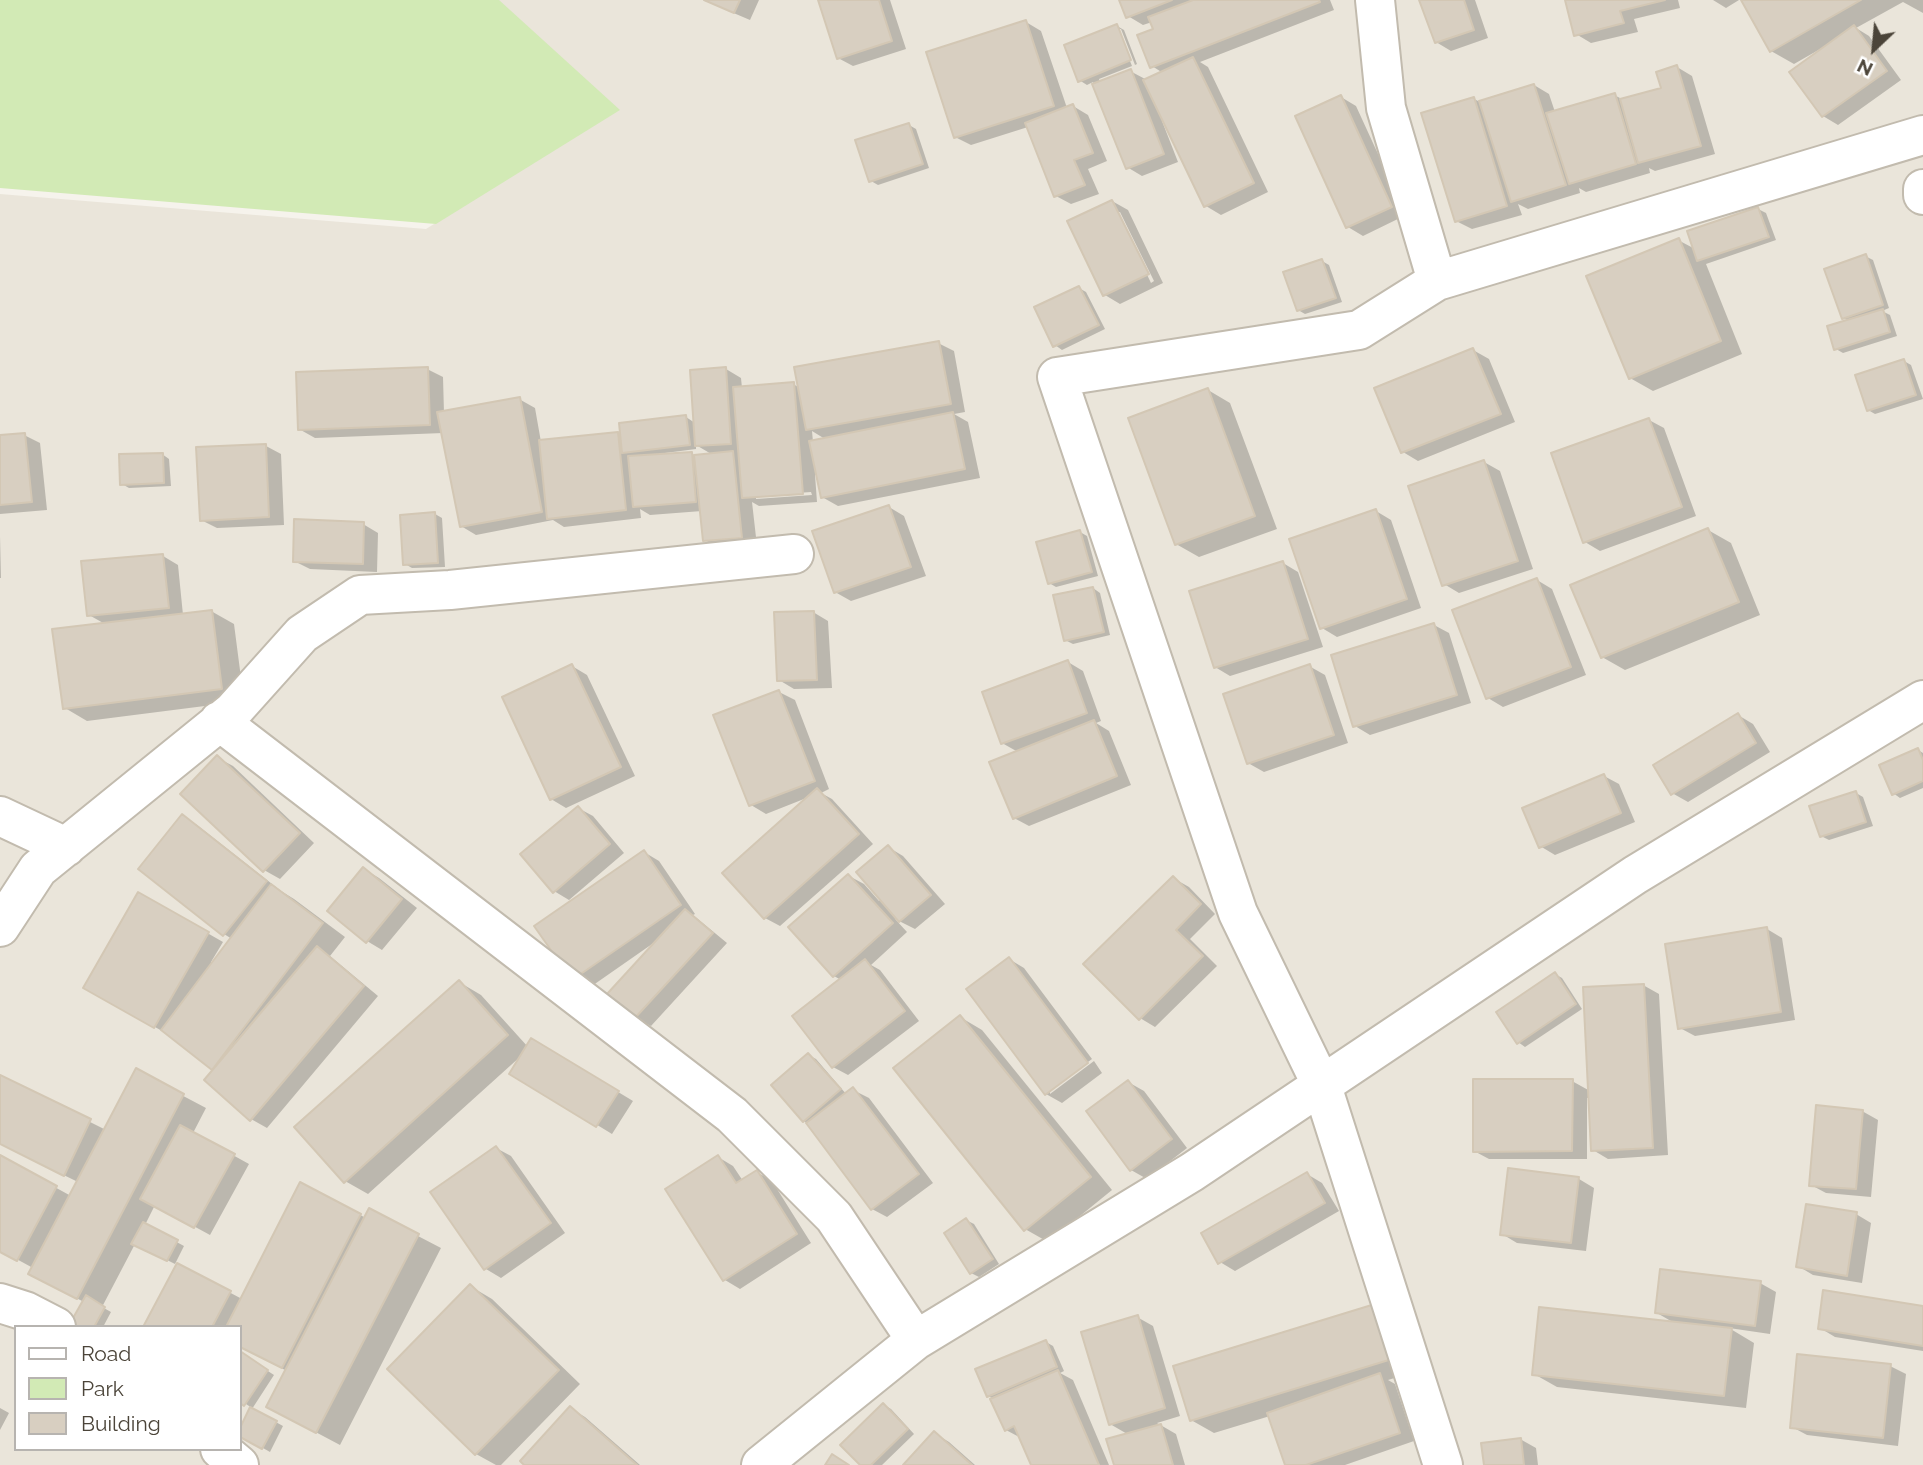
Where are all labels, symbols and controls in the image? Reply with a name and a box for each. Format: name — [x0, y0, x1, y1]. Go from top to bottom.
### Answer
north arrow — [1839, 14, 1909, 84]
text: N — [1853, 55, 1876, 81]
legend — [14, 1325, 242, 1451]
text: Road — [81, 1341, 131, 1366]
text: Park — [81, 1376, 124, 1401]
text: Building — [81, 1411, 161, 1436]

